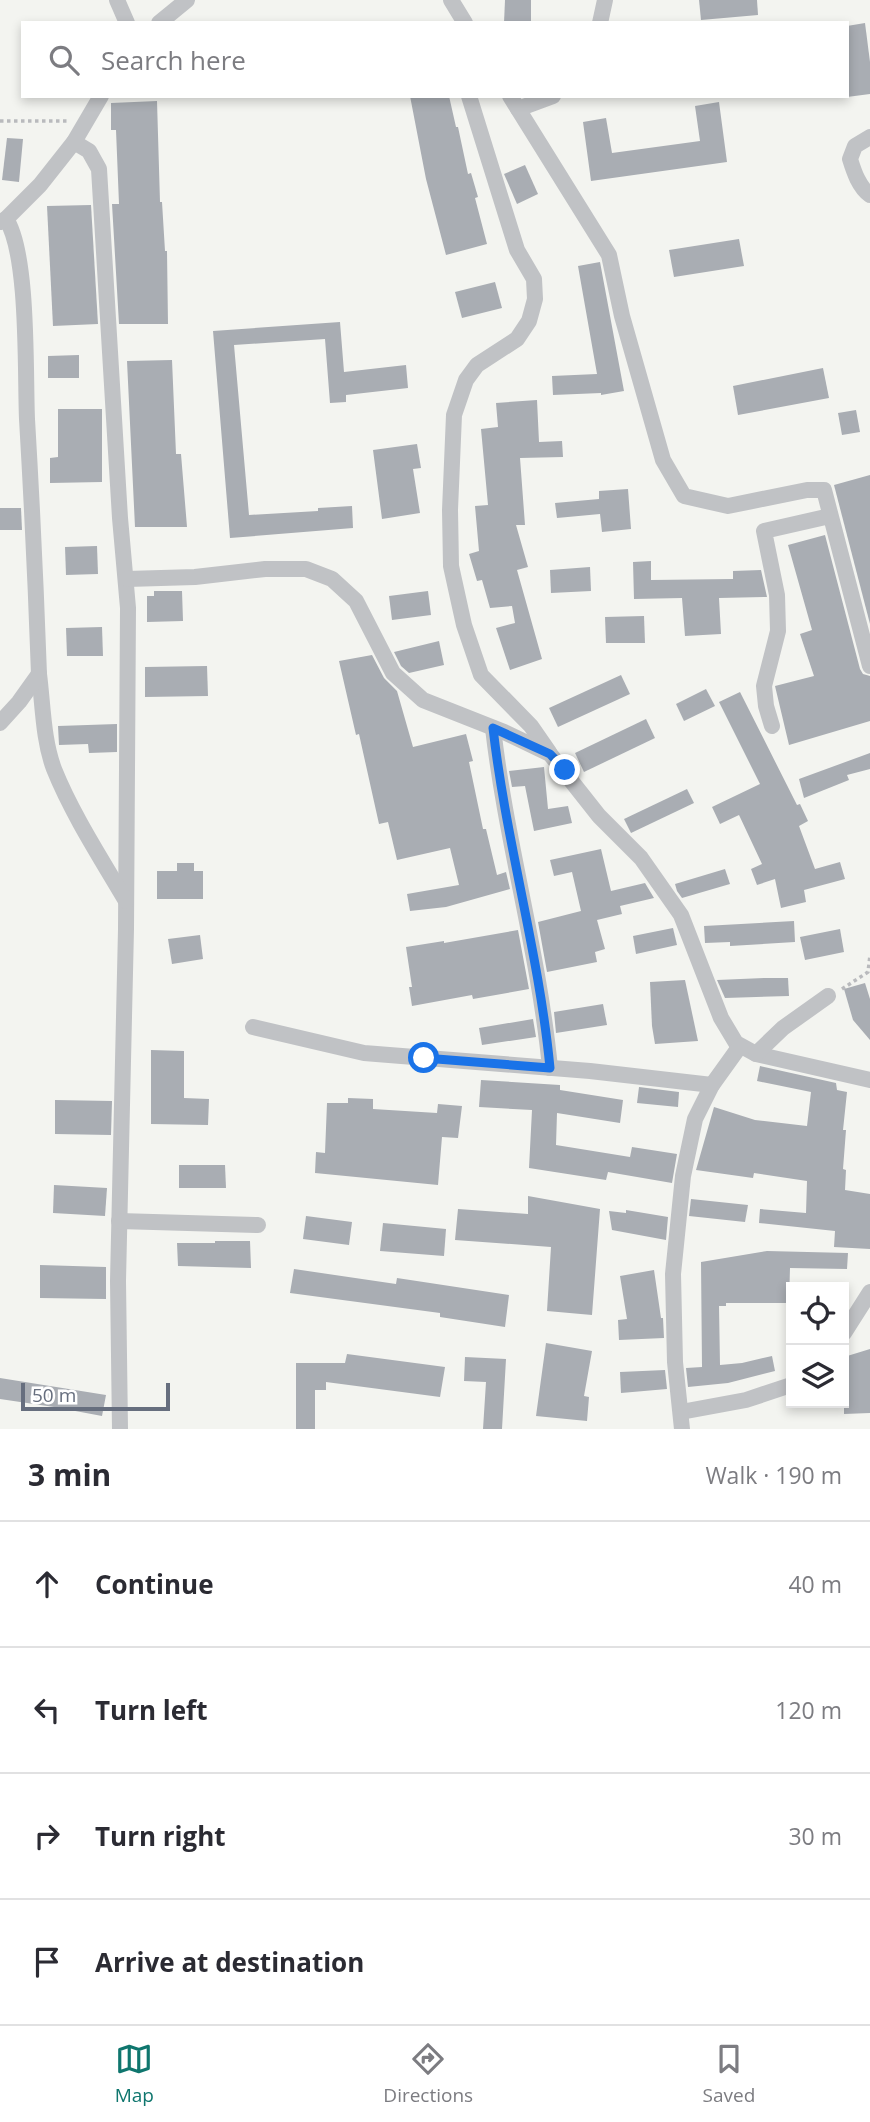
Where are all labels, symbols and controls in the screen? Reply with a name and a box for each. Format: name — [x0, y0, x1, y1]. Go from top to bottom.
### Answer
search box — [21, 21, 849, 98]
icon: search — [45, 41, 83, 79]
text: Search here — [101, 42, 246, 78]
route end — [549, 754, 580, 785]
route start — [408, 1042, 439, 1073]
map controls — [786, 1282, 849, 1408]
button: locate — [786, 1282, 849, 1345]
button: layers — [786, 1345, 849, 1408]
scale bar — [21, 1380, 170, 1412]
text: 50 m — [32, 1382, 76, 1408]
text: 3 min — [28, 1454, 111, 1495]
text: Walk · 190 m — [705, 1459, 842, 1491]
icon: ahead — [28, 1565, 66, 1603]
text: Continue — [95, 1566, 214, 1602]
text: 40 m — [788, 1568, 842, 1600]
icon: left — [28, 1691, 66, 1729]
text: Turn left — [95, 1692, 207, 1728]
text: 120 m — [775, 1694, 842, 1726]
icon: right — [28, 1817, 66, 1855]
text: Turn right — [95, 1818, 226, 1854]
text: 30 m — [788, 1820, 842, 1852]
icon: arrive — [28, 1943, 66, 1981]
text: Arrive at destination — [95, 1944, 364, 1980]
tab: Map — [115, 2040, 154, 2108]
tab: Directions — [383, 2040, 473, 2108]
tab: Saved — [703, 2040, 755, 2108]

